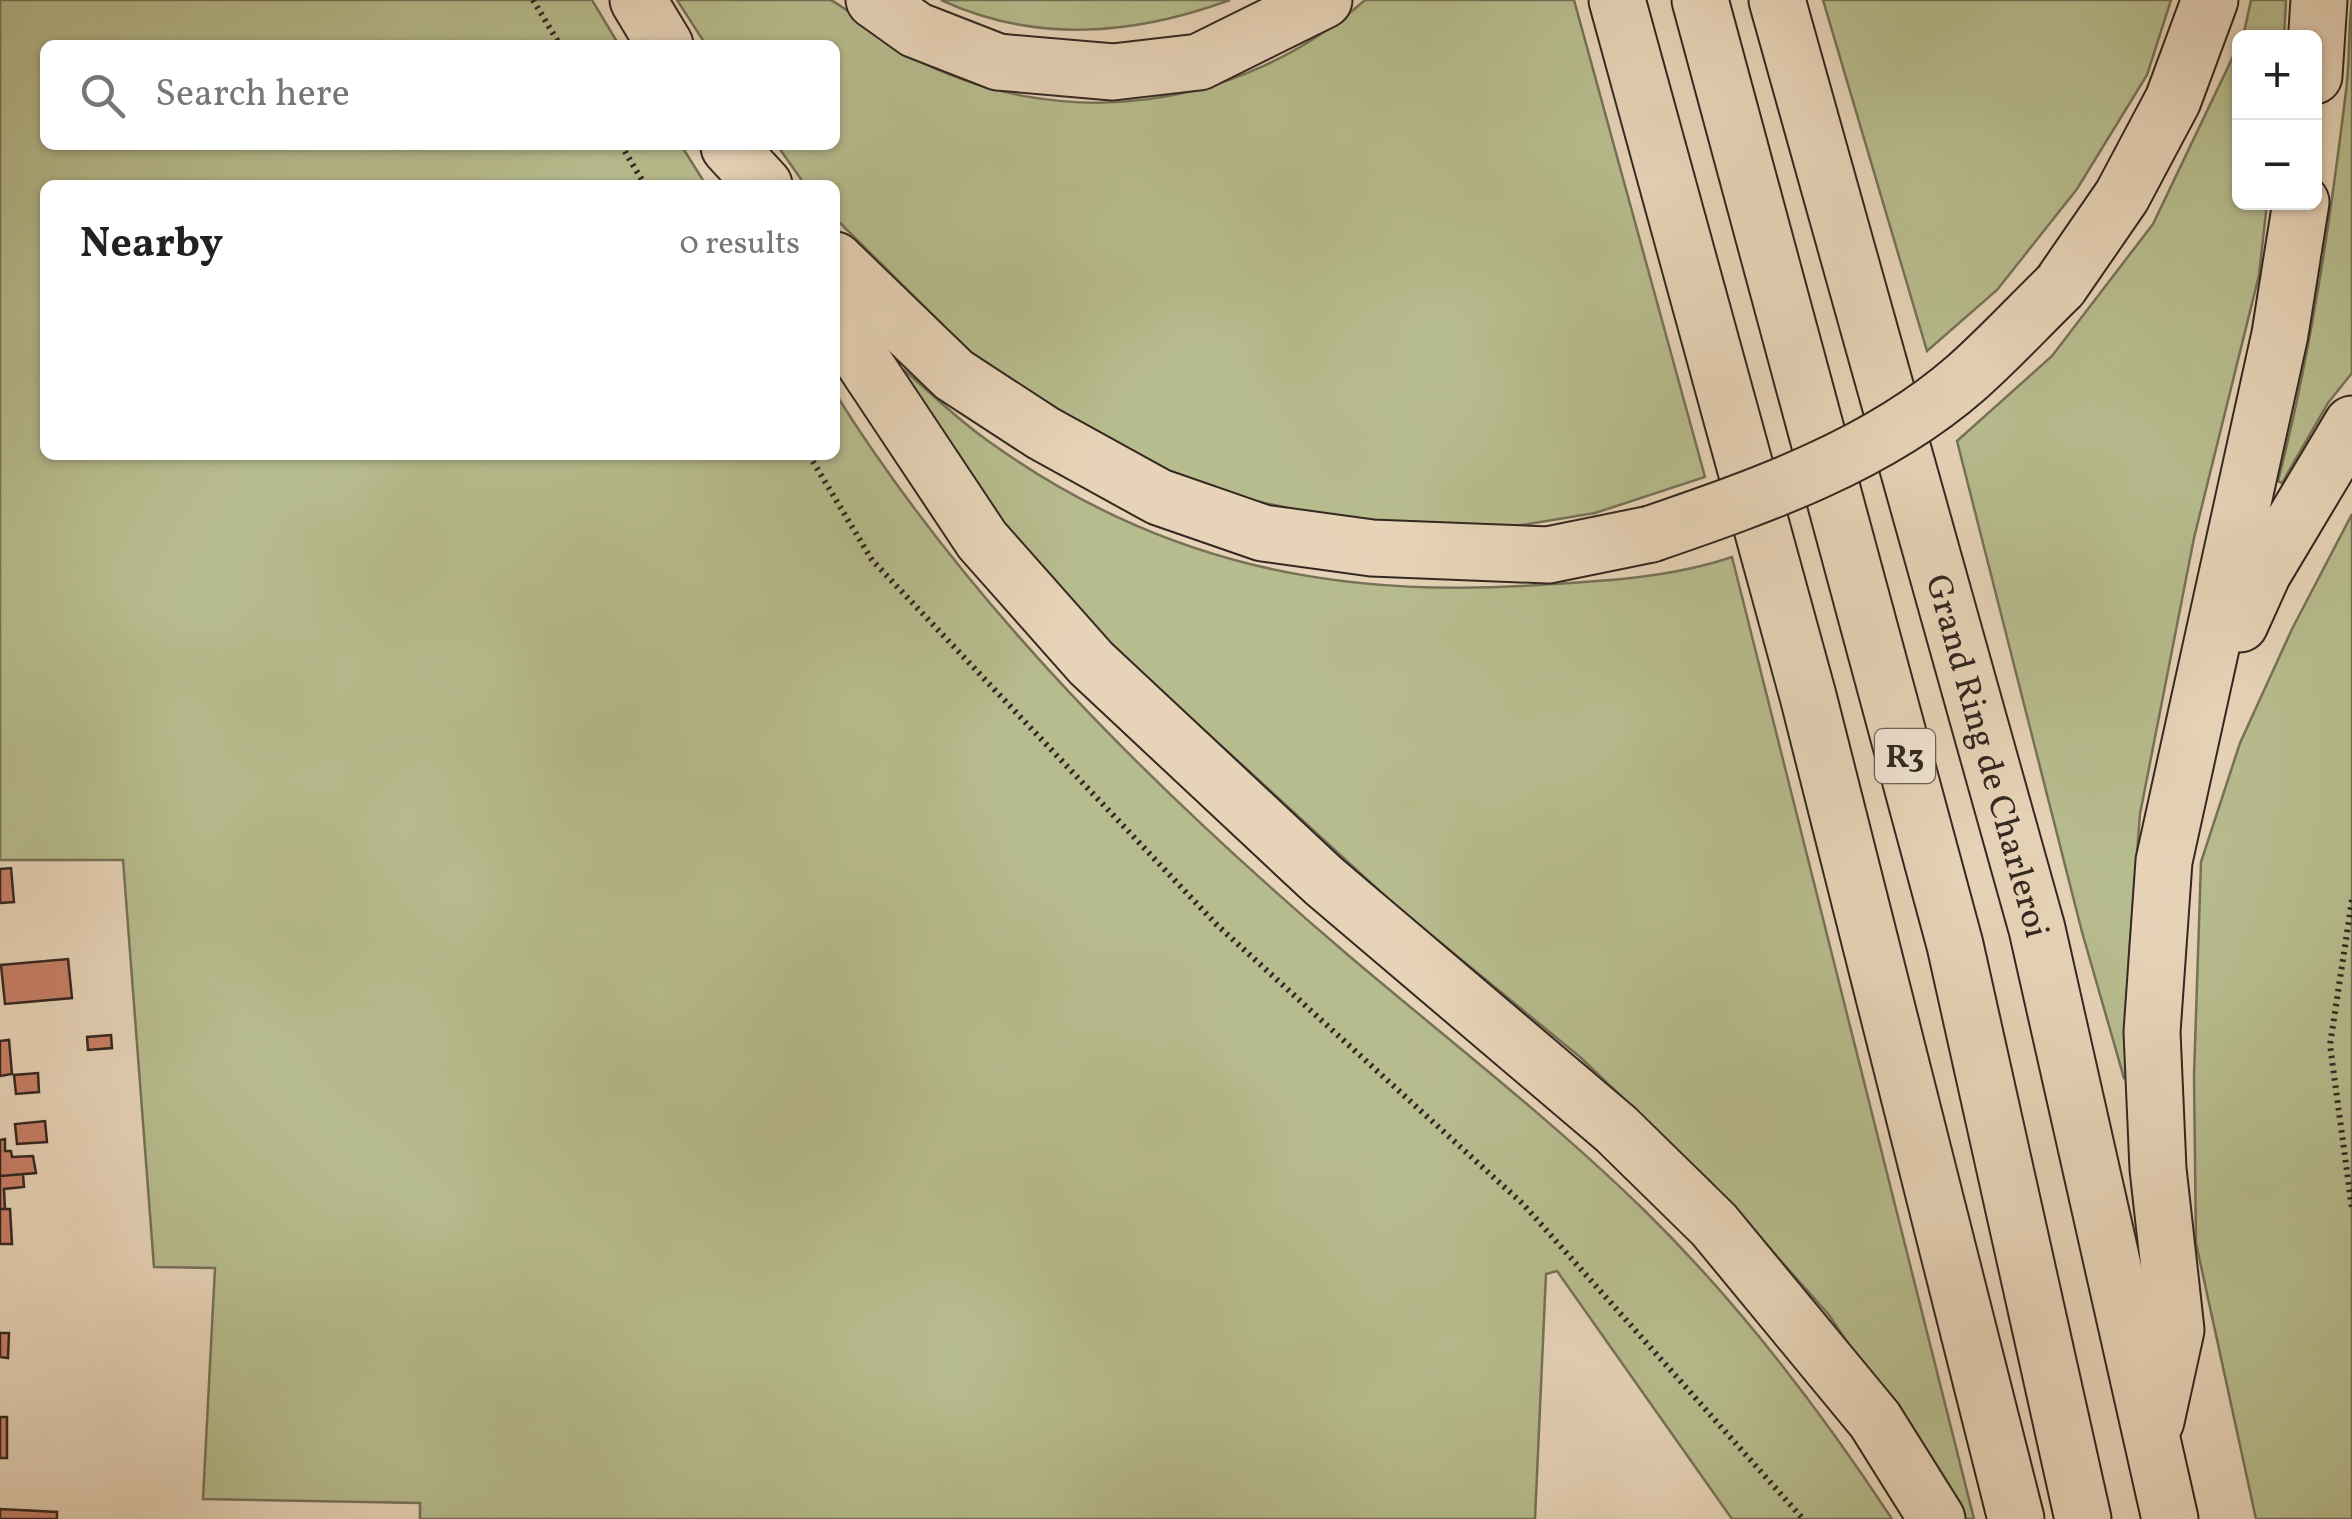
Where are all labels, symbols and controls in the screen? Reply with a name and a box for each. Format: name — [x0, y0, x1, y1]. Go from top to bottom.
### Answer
map controls — [2232, 30, 2322, 210]
button: + — [2232, 30, 2322, 120]
search box — [40, 40, 840, 150]
icon: search — [75, 68, 130, 123]
text: Search here — [155, 69, 350, 122]
button: − — [2232, 120, 2322, 210]
text: Nearby — [80, 216, 223, 275]
text: 0 results — [680, 223, 800, 267]
street label: Grand Ring de Charleroi — [1912, 569, 2059, 943]
road number: R3 — [1875, 729, 1935, 783]

